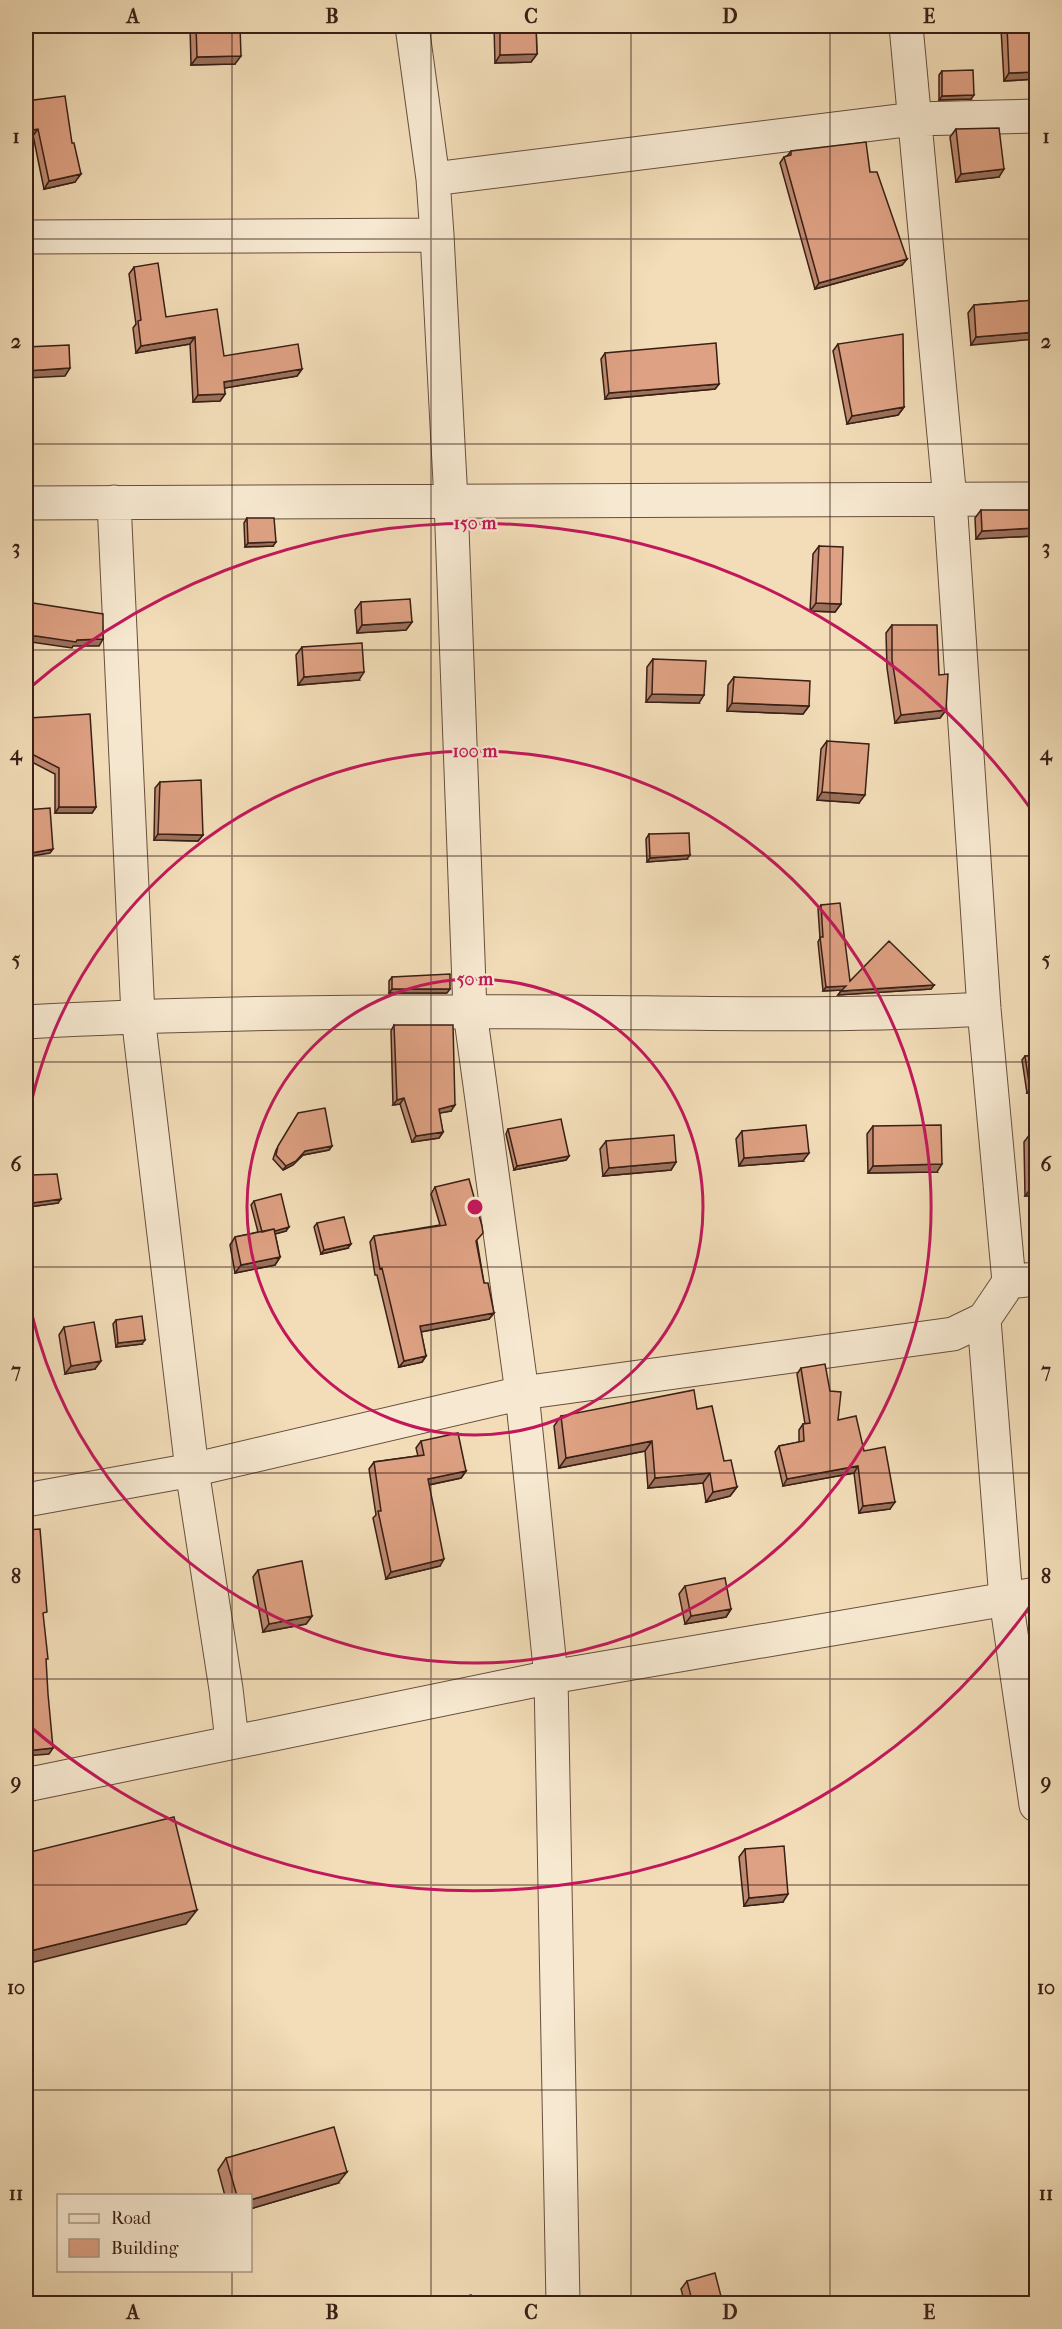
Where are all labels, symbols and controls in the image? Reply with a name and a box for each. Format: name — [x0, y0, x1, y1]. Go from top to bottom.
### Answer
text: A — [125, 5, 141, 28]
text: B — [325, 5, 339, 28]
text: C — [524, 5, 538, 28]
text: D — [722, 5, 738, 28]
text: E — [923, 5, 935, 28]
text: 1 — [12, 125, 20, 148]
text: 1 — [1042, 125, 1050, 148]
text: 2 — [11, 330, 21, 353]
text: 2 — [1041, 330, 1051, 353]
text: 150 m — [454, 513, 497, 534]
text: 3 — [12, 536, 20, 559]
text: 3 — [1042, 536, 1050, 559]
text: 100 m — [452, 741, 499, 762]
text: 4 — [9, 742, 23, 766]
text: 4 — [1039, 742, 1053, 766]
text: 5 — [12, 948, 21, 971]
text: 5 — [1042, 948, 1051, 971]
text: 50 m — [457, 969, 494, 990]
text: 6 — [11, 1153, 23, 1176]
text: 6 — [1041, 1153, 1053, 1176]
centre of rings — [465, 1197, 485, 1217]
text: 7 — [10, 1359, 21, 1382]
text: 7 — [1040, 1359, 1051, 1382]
text: 8 — [11, 1565, 21, 1588]
text: 8 — [1041, 1565, 1051, 1588]
text: 9 — [10, 1771, 21, 1794]
text: 9 — [1040, 1771, 1051, 1794]
text: 10 — [7, 1976, 25, 1999]
text: 10 — [1037, 1976, 1055, 1999]
text: 11 — [9, 2182, 23, 2205]
text: 11 — [1039, 2182, 1053, 2205]
legend — [57, 2194, 252, 2272]
text: Road — [111, 2208, 151, 2229]
text: Building — [111, 2238, 179, 2259]
text: A — [125, 2301, 141, 2324]
text: B — [325, 2301, 339, 2324]
text: C — [524, 2301, 538, 2324]
text: D — [722, 2301, 738, 2324]
text: E — [923, 2301, 935, 2324]

